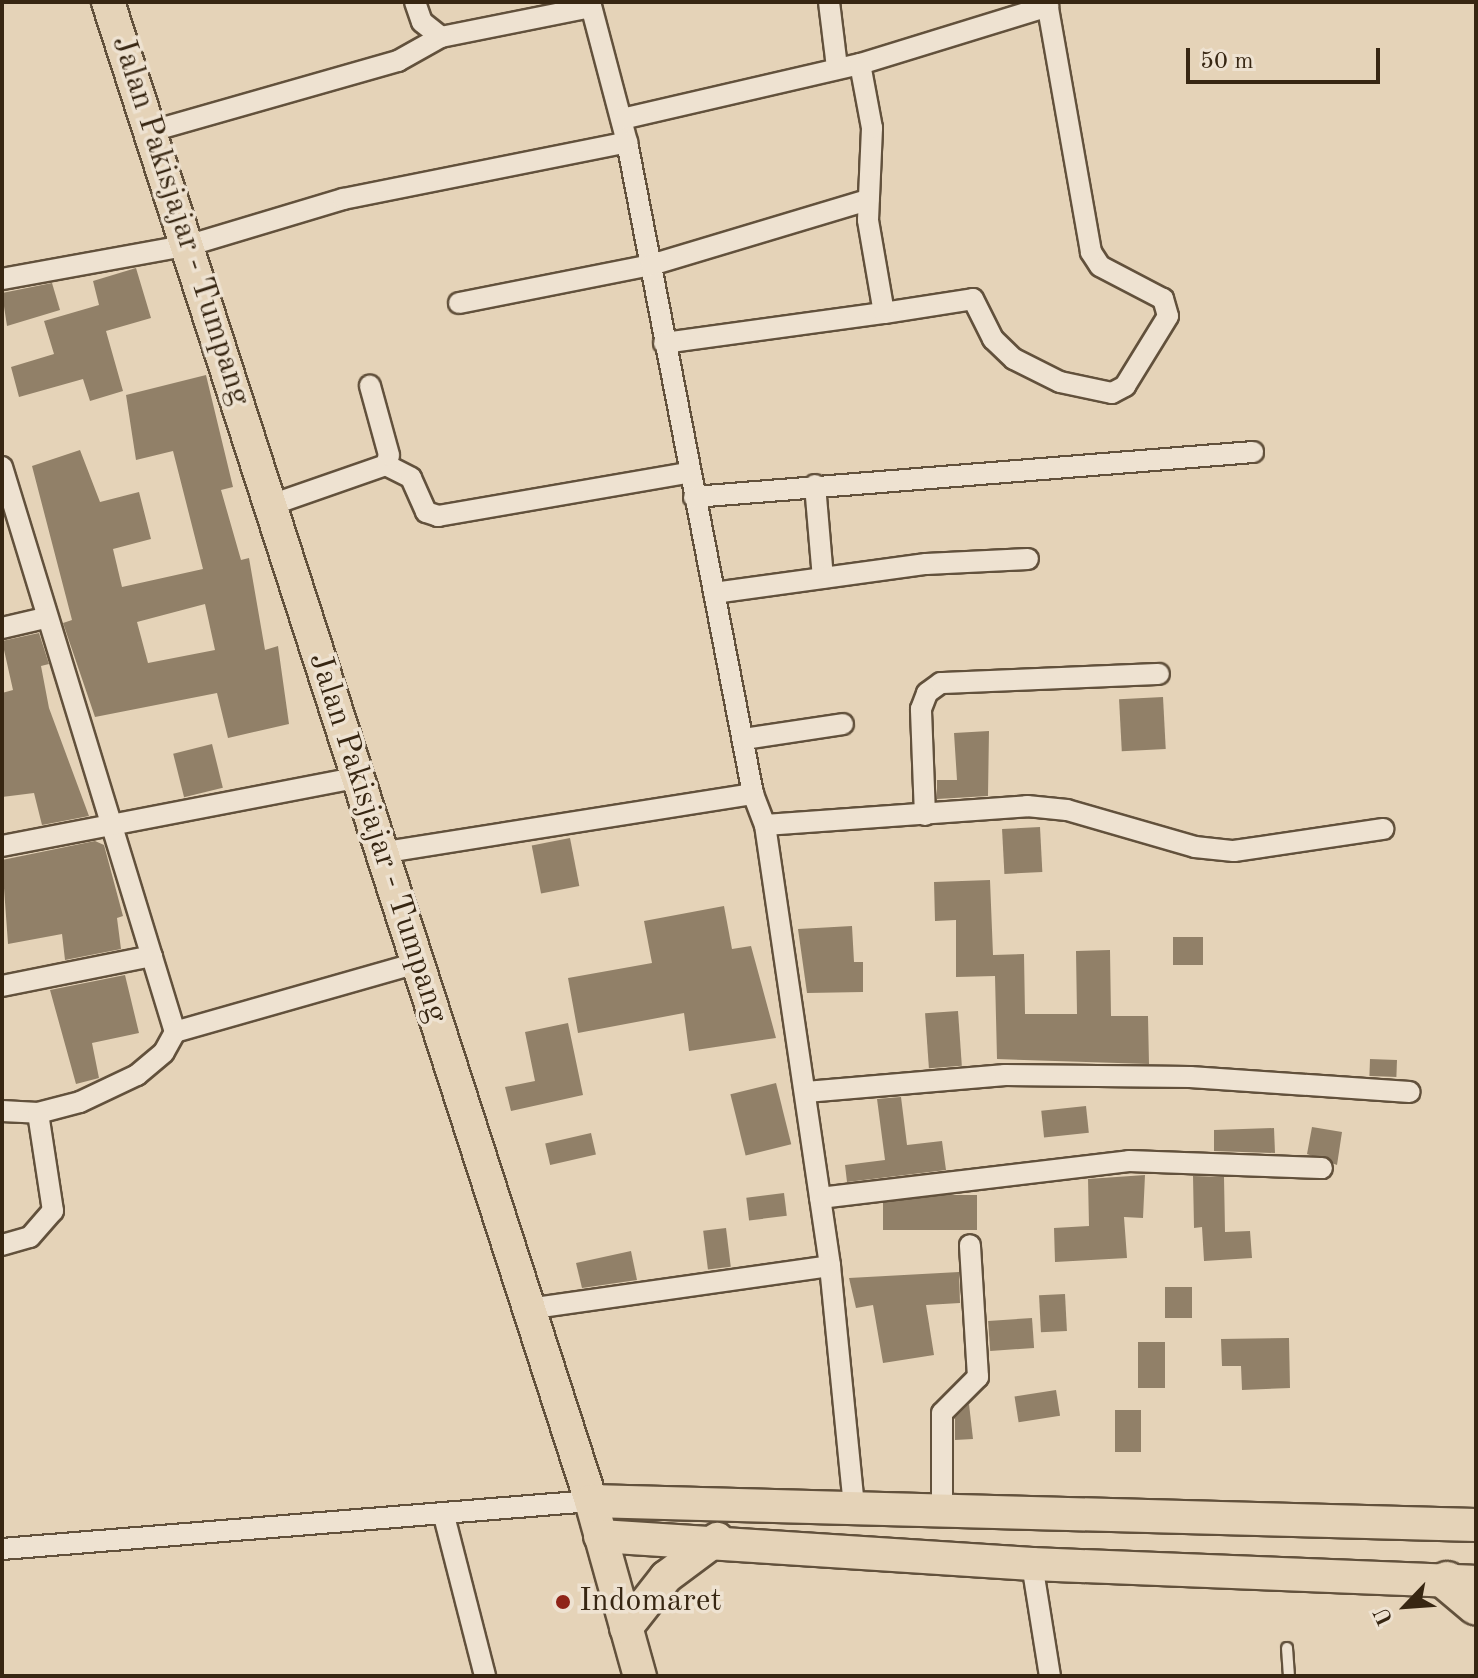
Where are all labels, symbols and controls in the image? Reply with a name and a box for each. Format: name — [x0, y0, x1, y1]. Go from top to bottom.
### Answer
street label: Jalan Pakisjajar - Tumpang — [102, 31, 258, 411]
scale bar — [1190, 32, 1384, 82]
text: 50 m — [1200, 50, 1254, 74]
street label: Jalan Pakisjajar - Tumpang — [299, 648, 455, 1028]
north arrow — [1366, 1566, 1446, 1646]
place label: Indomaret — [579, 1583, 722, 1621]
marker: Indomaret — [554, 1593, 572, 1611]
text: U — [1371, 1604, 1398, 1629]

